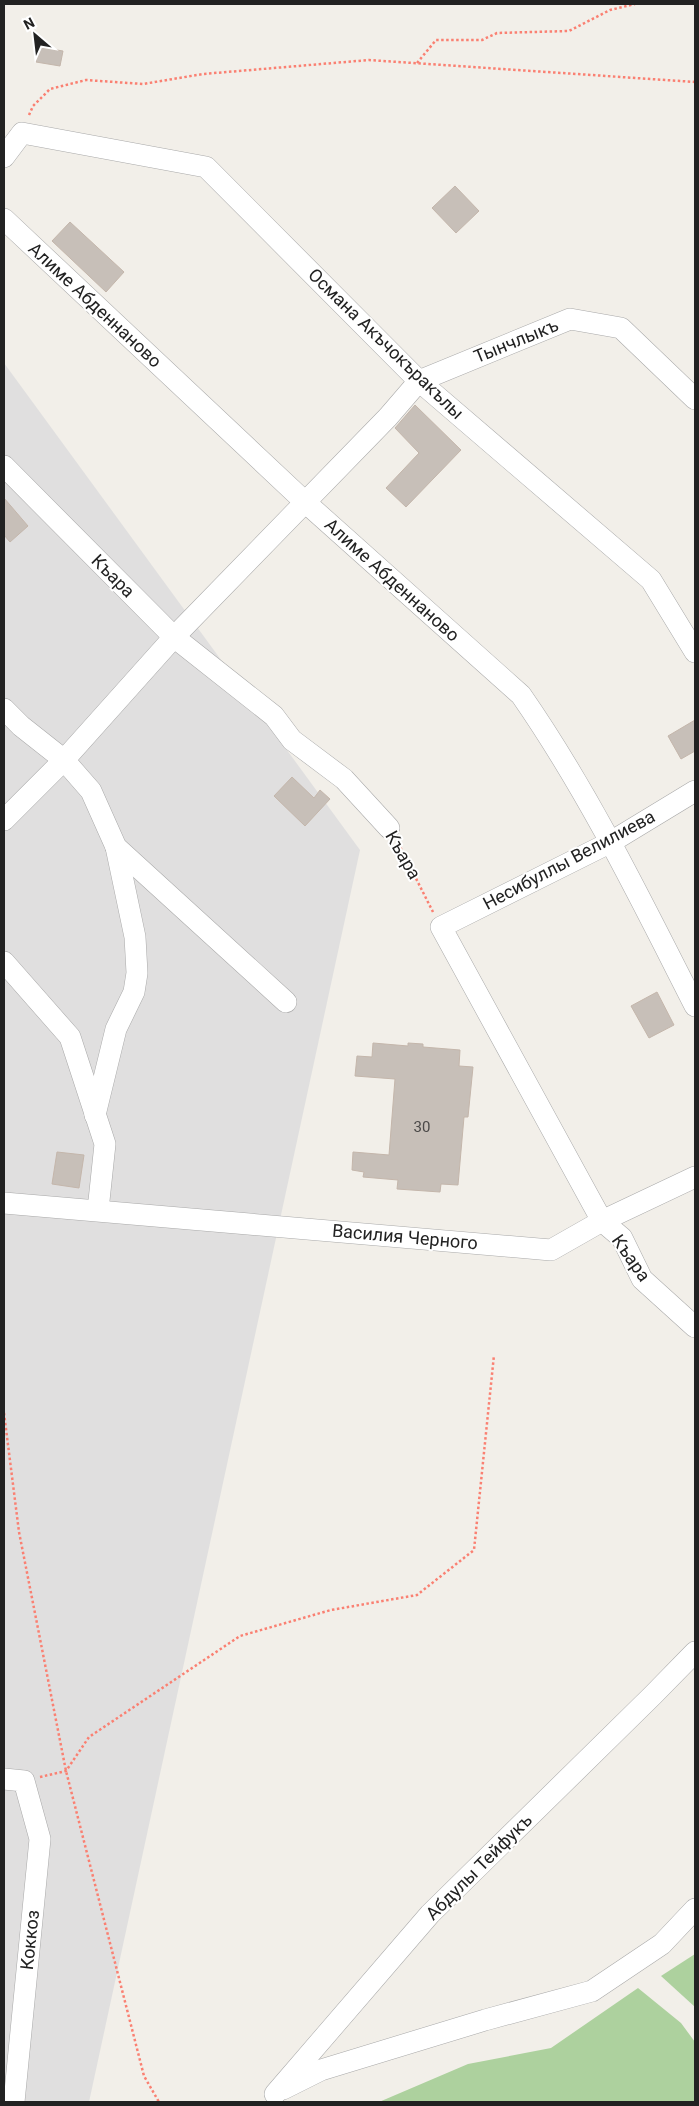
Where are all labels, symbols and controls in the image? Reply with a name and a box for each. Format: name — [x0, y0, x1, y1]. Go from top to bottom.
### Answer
north arrow — [10, 10, 60, 60]
text: N — [21, 14, 37, 33]
street label: Алиме Абденнаново — [25, 238, 166, 372]
street label: Османа Акъчокъракълы — [304, 264, 468, 423]
street label: Тынчлыкъ — [471, 314, 561, 367]
street label: Алиме Абденнаново — [321, 514, 464, 646]
street label: Къара — [87, 550, 139, 602]
street label: Несибуллы Велилиева — [479, 805, 658, 914]
street label: Къара — [381, 827, 426, 883]
house number: 30 — [414, 1118, 430, 1136]
street label: Василия Черного — [331, 1220, 479, 1253]
street label: Къара — [608, 1230, 655, 1285]
street label: Абдулы Тейфукъ — [421, 1809, 536, 1924]
street label: Коккоз — [16, 1909, 43, 1971]

